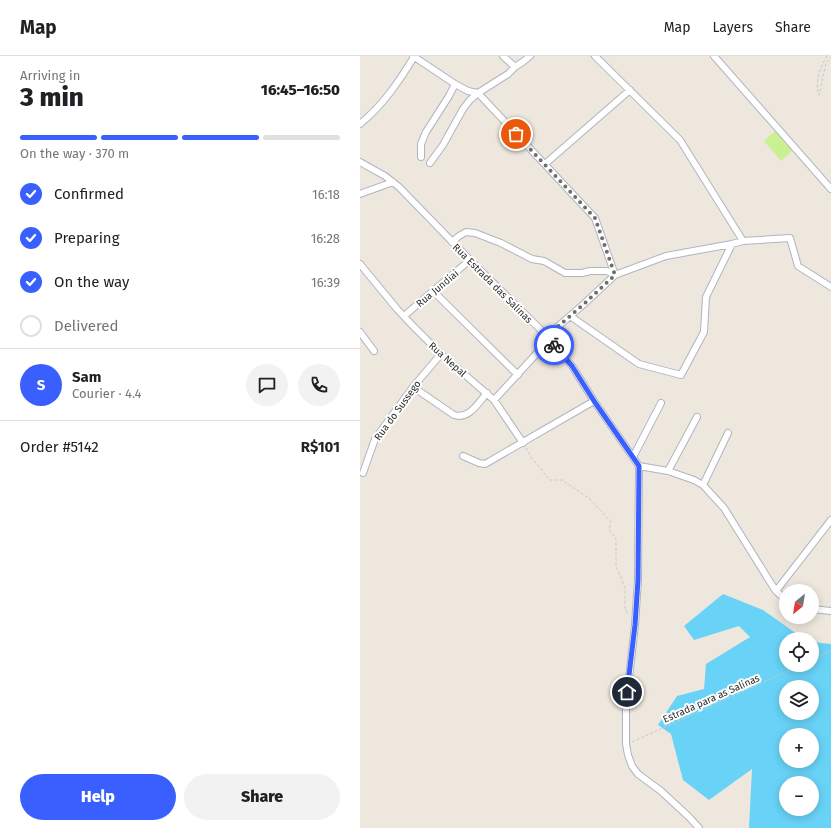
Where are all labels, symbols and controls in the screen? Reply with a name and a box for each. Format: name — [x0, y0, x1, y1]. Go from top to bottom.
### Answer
text: Map — [20, 16, 57, 39]
text: Map — [664, 19, 690, 36]
text: Layers — [712, 19, 753, 36]
text: Share — [775, 19, 811, 36]
text: Arriving in — [20, 68, 80, 83]
text: 16:45–16:50 — [261, 81, 340, 99]
text: 3 min — [20, 82, 84, 113]
pin — [499, 117, 533, 151]
icon: bag — [505, 123, 527, 145]
text: On the way · 370 m — [20, 146, 129, 161]
icon: check — [20, 183, 42, 205]
text: Confirmed — [54, 185, 124, 203]
text: 16:18 — [312, 187, 340, 202]
icon: check — [20, 227, 42, 249]
text: Preparing — [54, 229, 119, 247]
text: 16:28 — [311, 231, 340, 246]
street label: Rua Estrada das Salinas — [450, 241, 535, 326]
street label: Rua Jundiai — [414, 267, 461, 310]
icon: check — [20, 271, 42, 293]
text: On the way — [54, 273, 129, 291]
text: 16:39 — [311, 275, 340, 290]
text: Delivered — [54, 317, 118, 335]
courier — [534, 325, 574, 365]
icon: bike — [543, 334, 565, 356]
street label: Rua Nepal — [426, 340, 469, 380]
button: chat — [246, 364, 288, 406]
button: phone — [298, 364, 340, 406]
text: Sam — [72, 368, 101, 386]
text: S — [37, 376, 45, 394]
street label: Rua do Sussego — [372, 378, 424, 443]
text: Courier · 4.4 — [72, 386, 142, 401]
text: Order #5142 — [20, 438, 99, 456]
text: R$101 — [301, 438, 340, 456]
north arrow — [779, 584, 819, 624]
map controls — [779, 584, 819, 816]
button: locate — [779, 632, 819, 672]
street label: Estrada para as Salinas — [661, 672, 762, 726]
pin — [610, 675, 644, 709]
button: layers — [779, 680, 819, 720]
icon: home — [616, 681, 638, 703]
button: + — [779, 728, 819, 768]
button: Help — [20, 774, 176, 820]
button: Share — [184, 774, 340, 820]
button: − — [779, 776, 819, 816]

